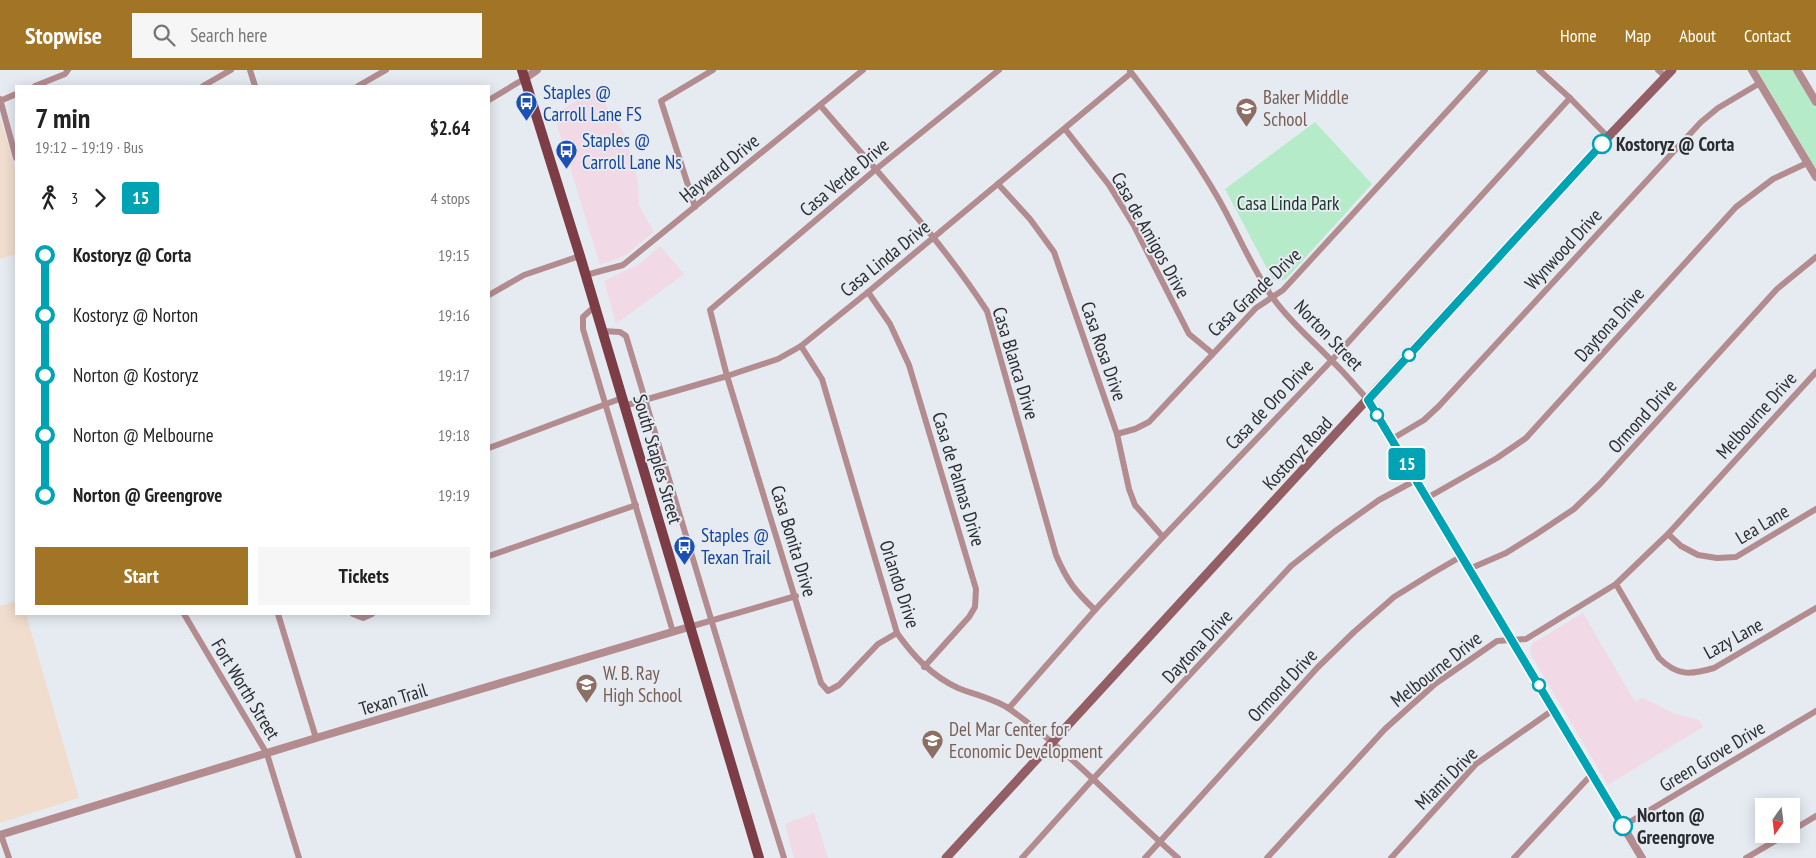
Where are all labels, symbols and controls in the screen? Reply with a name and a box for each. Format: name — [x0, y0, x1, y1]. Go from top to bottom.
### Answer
search box — [132, 13, 482, 58]
text: Stopwise — [25, 20, 102, 51]
icon: search — [150, 21, 178, 49]
text: Search here — [190, 23, 267, 47]
text: Home — [1560, 24, 1597, 47]
text: Map — [1625, 24, 1651, 47]
text: About — [1679, 24, 1716, 47]
text: Contact — [1744, 24, 1791, 47]
place label: Staples @ Carroll Lane FS — [543, 80, 642, 126]
place label: Baker Middle School — [1263, 85, 1349, 131]
bus stop icon: Staples @ Carroll Lane FS — [515, 91, 539, 122]
school or university icon: Baker Middle School — [1235, 96, 1259, 127]
text: 7 min — [35, 99, 90, 136]
text: $2.64 — [430, 116, 470, 140]
place label: Staples @ Carroll Lane Ns — [582, 128, 682, 174]
street label: Hayward Drive — [674, 128, 764, 208]
place label: Kostoryz @ Corta — [1616, 132, 1735, 156]
street label: Casa Verde Drive — [794, 133, 894, 221]
marker: Kostoryz @ Corta — [1592, 134, 1612, 154]
text: 19:12 – 19:19 · Bus — [35, 137, 143, 157]
bus stop icon: Staples @ Carroll Lane Ns — [554, 139, 578, 170]
street label: Casa de Amigos Drive — [1106, 168, 1196, 302]
icon: walk — [35, 184, 63, 212]
icon: forward — [86, 184, 114, 212]
text: 15 — [132, 186, 149, 209]
text: 3 — [71, 188, 78, 208]
text: 4 stops — [430, 188, 470, 208]
park label: Casa Linda Park — [1237, 191, 1340, 215]
street label: Wynwood Drive — [1519, 203, 1607, 295]
street label: Casa Linda Drive — [835, 214, 935, 302]
street label: Casa Grande Drive — [1202, 242, 1306, 341]
text: Kostoryz @ Corta — [73, 243, 191, 267]
text: 19:15 — [438, 245, 470, 265]
street label: Daytona Drive — [1569, 281, 1649, 366]
street label: Norton Street — [1289, 295, 1369, 376]
street label: Casa Rosa Drive — [1076, 298, 1132, 404]
text: Kostoryz @ Norton — [73, 303, 198, 327]
street label: Casa Blanca Drive — [988, 304, 1045, 422]
text: 19:16 — [438, 305, 470, 325]
unlabelled marker — [1402, 348, 1416, 362]
street label: Casa de Oro Drive — [1220, 354, 1318, 454]
text: Norton @ Kostoryz — [73, 363, 199, 387]
text: 19:17 — [438, 365, 470, 385]
street label: Melbourne Drive — [1711, 366, 1801, 464]
street label: Ormond Drive — [1603, 374, 1682, 458]
street label: South Staples Street — [628, 392, 688, 527]
unlabelled marker — [1370, 408, 1384, 422]
street label: Casa de Palmas Drive — [927, 409, 991, 549]
street label: Kostoryz Road — [1257, 411, 1337, 495]
text: Norton @ Melbourne — [73, 423, 214, 447]
text: 19:18 — [438, 425, 470, 445]
line badge: 15 — [1384, 448, 1430, 480]
text: 15 — [1398, 452, 1416, 475]
street label: Casa Bonita Drive — [766, 482, 822, 600]
text: Norton @ Greengrove — [73, 483, 222, 507]
text: 19:19 — [438, 485, 470, 505]
street label: Lea Lane — [1731, 499, 1793, 549]
place label: Staples @ Texan Trail — [701, 523, 771, 569]
bus stop icon: Staples @ Texan Trail — [673, 534, 697, 565]
street label: Orlando Drive — [875, 537, 926, 631]
button: Start — [35, 547, 248, 605]
button: Tickets — [258, 547, 470, 605]
street label: Daytona Drive — [1157, 604, 1237, 688]
street label: Lazy Lane — [1699, 612, 1767, 664]
street label: Melbourne Drive — [1386, 626, 1486, 712]
street label: Fort Worth Street — [206, 634, 286, 745]
street label: Ormond Drive — [1242, 643, 1322, 727]
place label: W. B. Ray High School — [603, 661, 683, 707]
school or university icon: W. B. Ray High School — [575, 672, 599, 703]
street label: Texan Trail — [356, 677, 430, 721]
unlabelled marker — [1532, 678, 1546, 692]
street label: Green Grove Drive — [1655, 715, 1769, 797]
place label: Del Mar Center for Economic Development — [949, 717, 1103, 763]
school or university icon: Del Mar Center for Economic Development — [921, 728, 945, 759]
street label: Miami Drive — [1410, 742, 1482, 814]
north arrow — [1755, 798, 1800, 842]
map controls — [1755, 798, 1800, 843]
place label: Norton @ Greengrove — [1637, 803, 1715, 849]
marker: Norton @ Greengrove — [1613, 816, 1633, 836]

